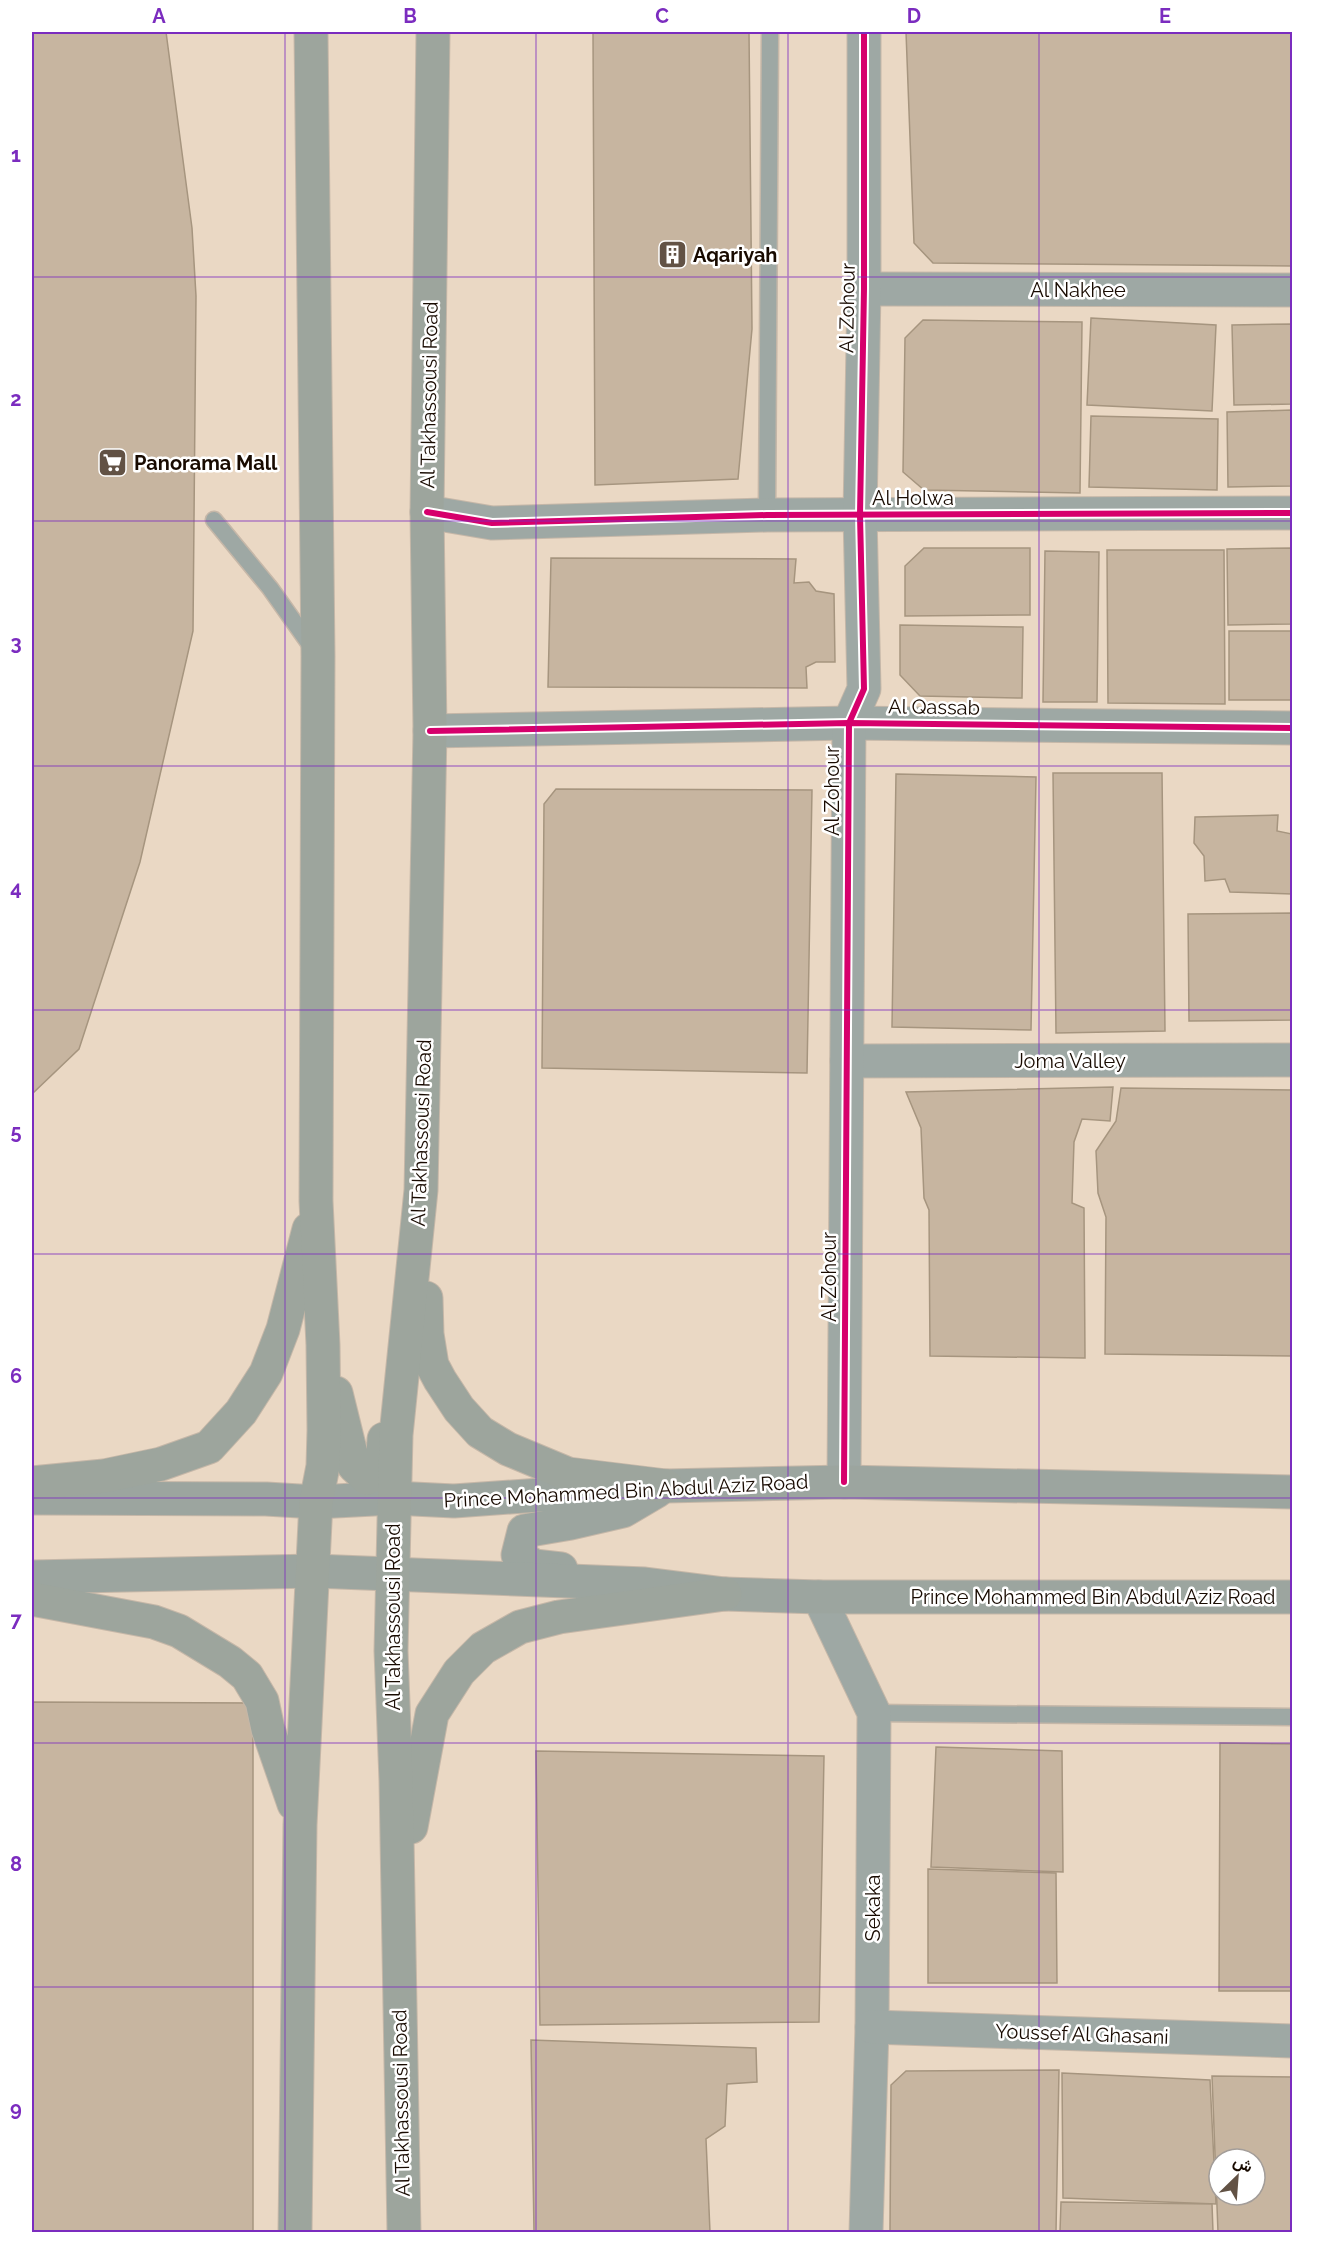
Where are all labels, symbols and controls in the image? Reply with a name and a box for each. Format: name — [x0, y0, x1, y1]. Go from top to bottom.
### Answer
text: A — [152, 4, 166, 28]
text: B — [403, 4, 417, 28]
text: C — [655, 4, 669, 28]
text: D — [907, 4, 921, 28]
text: E — [1159, 4, 1171, 28]
text: 1 — [11, 143, 21, 167]
building icon: Aqariyah — [656, 239, 688, 271]
place label: Aqariyah — [693, 243, 777, 267]
street label: Al Zohour — [834, 263, 860, 353]
street label: Al Nakhee — [1030, 278, 1126, 302]
street label: Al Takhassousi Road — [415, 301, 443, 489]
text: 2 — [10, 387, 22, 411]
supermarket icon: Panorama Mall — [97, 447, 129, 479]
place label: Panorama Mall — [134, 451, 278, 475]
street label: Al Holwa — [872, 486, 954, 510]
text: 3 — [10, 631, 22, 655]
street label: Al Qassab — [888, 694, 980, 720]
street label: Al Zohour — [820, 746, 844, 836]
text: 4 — [10, 876, 22, 900]
street label: Al Takhassousi Road — [406, 1039, 436, 1227]
street label: Joma Valley — [1014, 1049, 1126, 1073]
text: 5 — [10, 1120, 22, 1144]
street label: Al Zohour — [817, 1232, 841, 1322]
text: 6 — [10, 1364, 22, 1388]
street label: Prince Mohammed Bin Abdul Aziz Road — [443, 1469, 809, 1513]
street label: Al Takhassousi Road — [381, 1523, 405, 1711]
street label: Prince Mohammed Bin Abdul Aziz Road — [910, 1585, 1276, 1609]
text: 7 — [10, 1608, 22, 1632]
text: 8 — [10, 1852, 22, 1876]
street label: Sekaka — [861, 1875, 885, 1941]
street label: Al Takhassousi Road — [387, 2009, 415, 2197]
street label: Youssef Al Ghasani — [995, 2019, 1169, 2049]
text: 9 — [10, 2097, 22, 2121]
north arrow — [1207, 2147, 1267, 2207]
text: ش — [1230, 2151, 1256, 2177]

